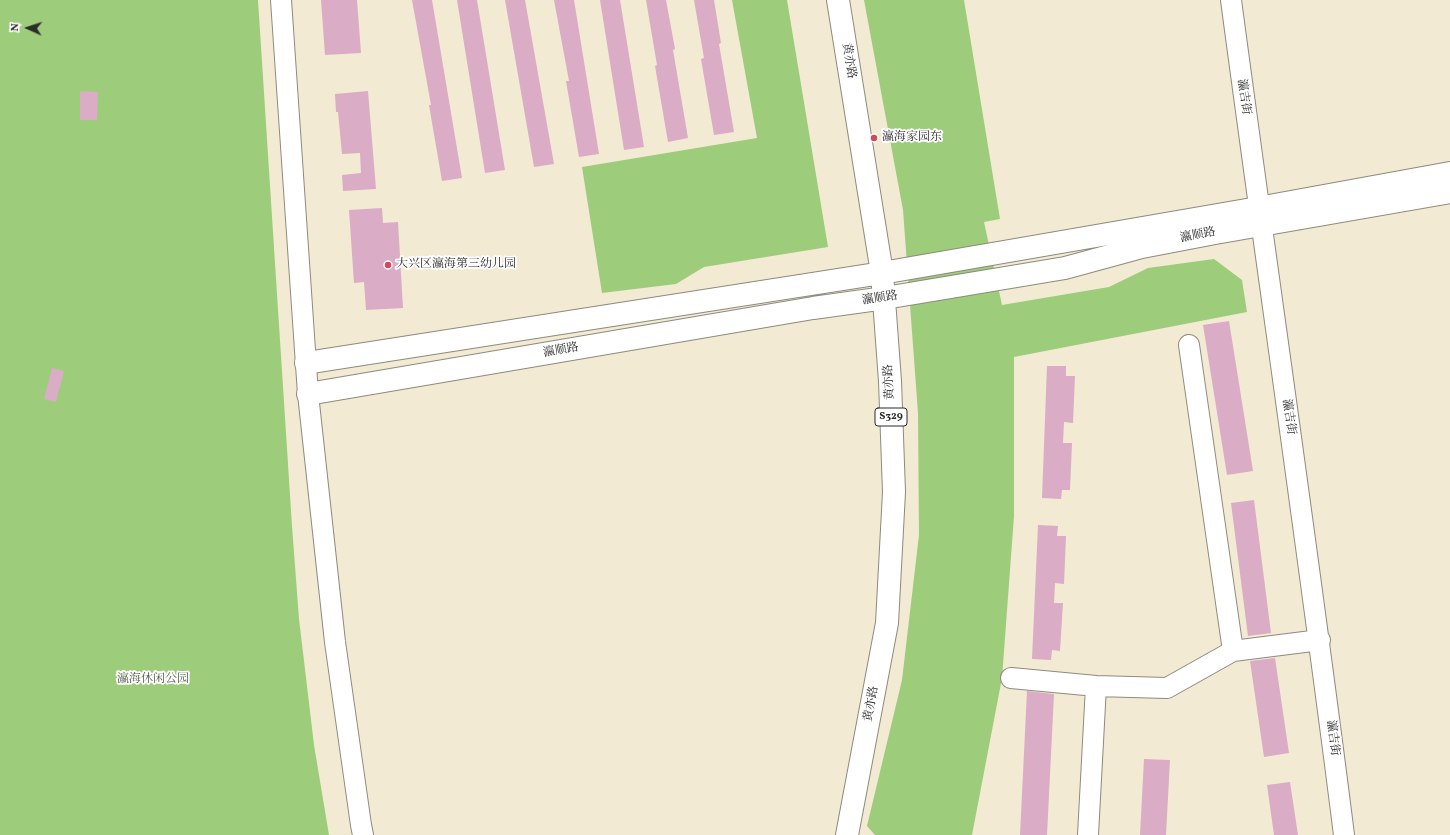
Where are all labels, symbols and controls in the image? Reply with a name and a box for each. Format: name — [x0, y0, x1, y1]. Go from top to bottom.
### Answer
north arrow — [8, 8, 48, 48]
text: N — [8, 23, 23, 32]
street label: 黄亦路 — [838, 42, 858, 80]
street label: 瀛吉街 — [1233, 78, 1253, 116]
place label: 瀛海家园东 — [882, 131, 942, 145]
marker: 瀛海家园东 — [869, 133, 879, 143]
street label: 瀛顺路 — [1179, 225, 1217, 247]
place label: 大兴区瀛海第三幼儿园 — [396, 258, 516, 272]
marker: 大兴区瀛海第三幼儿园 — [383, 260, 393, 270]
street label: 瀛顺路 — [861, 289, 899, 309]
street label: 瀛顺路 — [542, 341, 580, 361]
street label: 黄亦路 — [882, 364, 898, 400]
street label: 瀛吉街 — [1278, 398, 1298, 436]
road number: S329 — [875, 408, 907, 426]
park label: 瀛海休闲公园 — [117, 673, 189, 687]
street label: 黄亦路 — [862, 685, 882, 723]
street label: 瀛吉街 — [1323, 719, 1341, 757]

